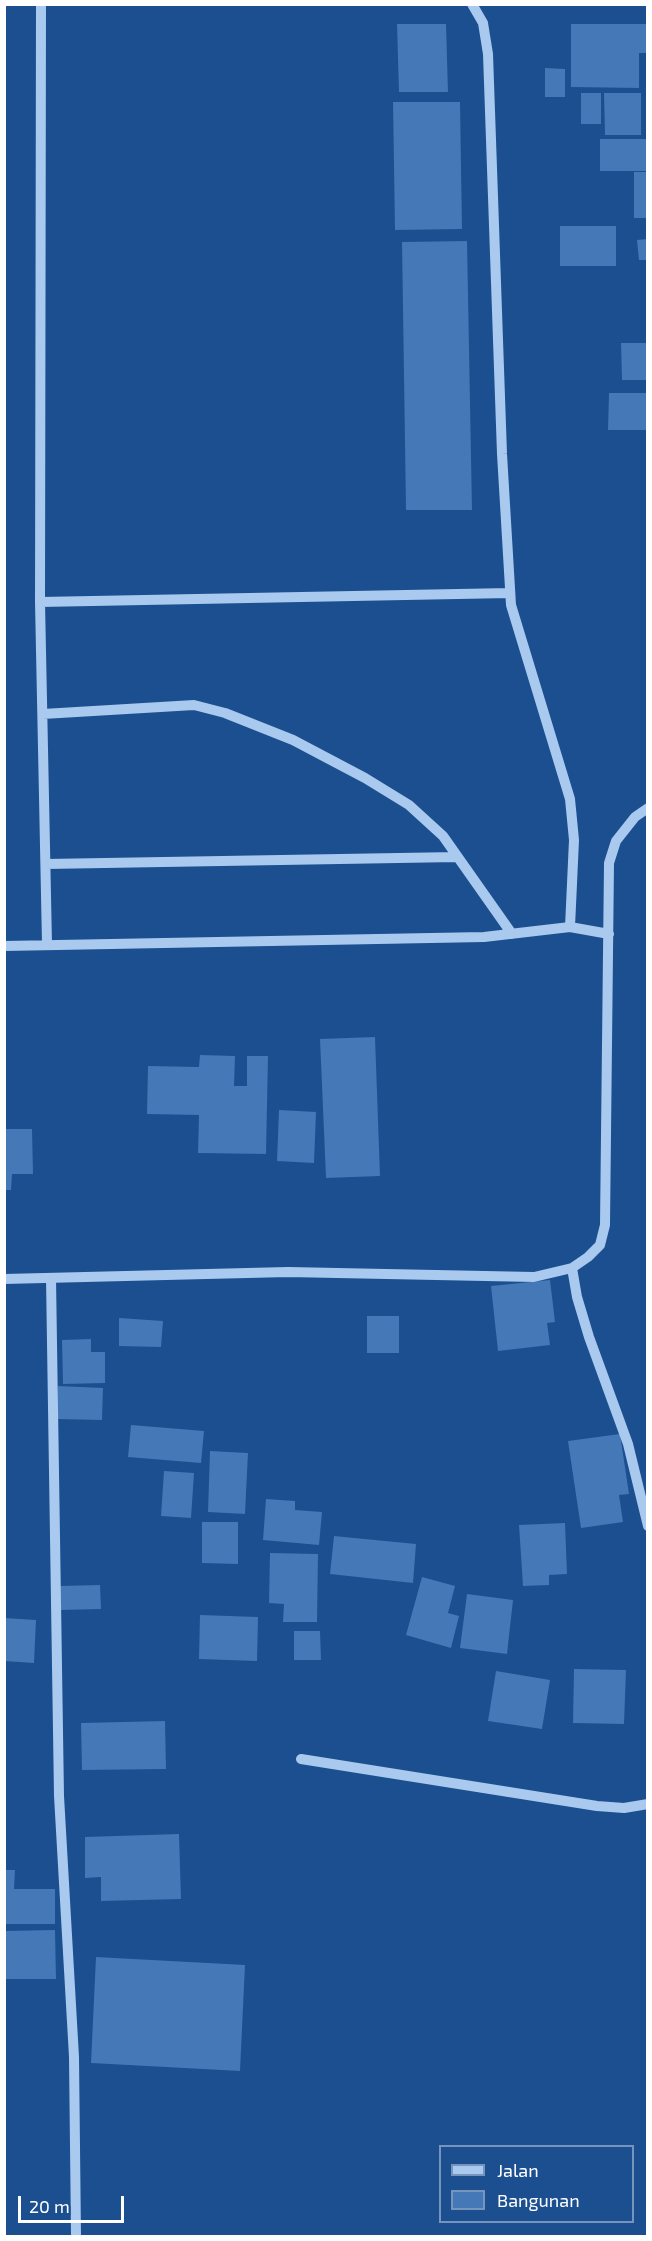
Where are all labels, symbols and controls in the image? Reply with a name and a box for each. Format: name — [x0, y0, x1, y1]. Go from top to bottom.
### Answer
legend — [439, 2145, 634, 2223]
text: Jalan — [497, 2159, 539, 2181]
scale bar — [21, 2184, 128, 2222]
text: Bangunan — [497, 2189, 580, 2211]
text: 20 m — [29, 2195, 70, 2217]

